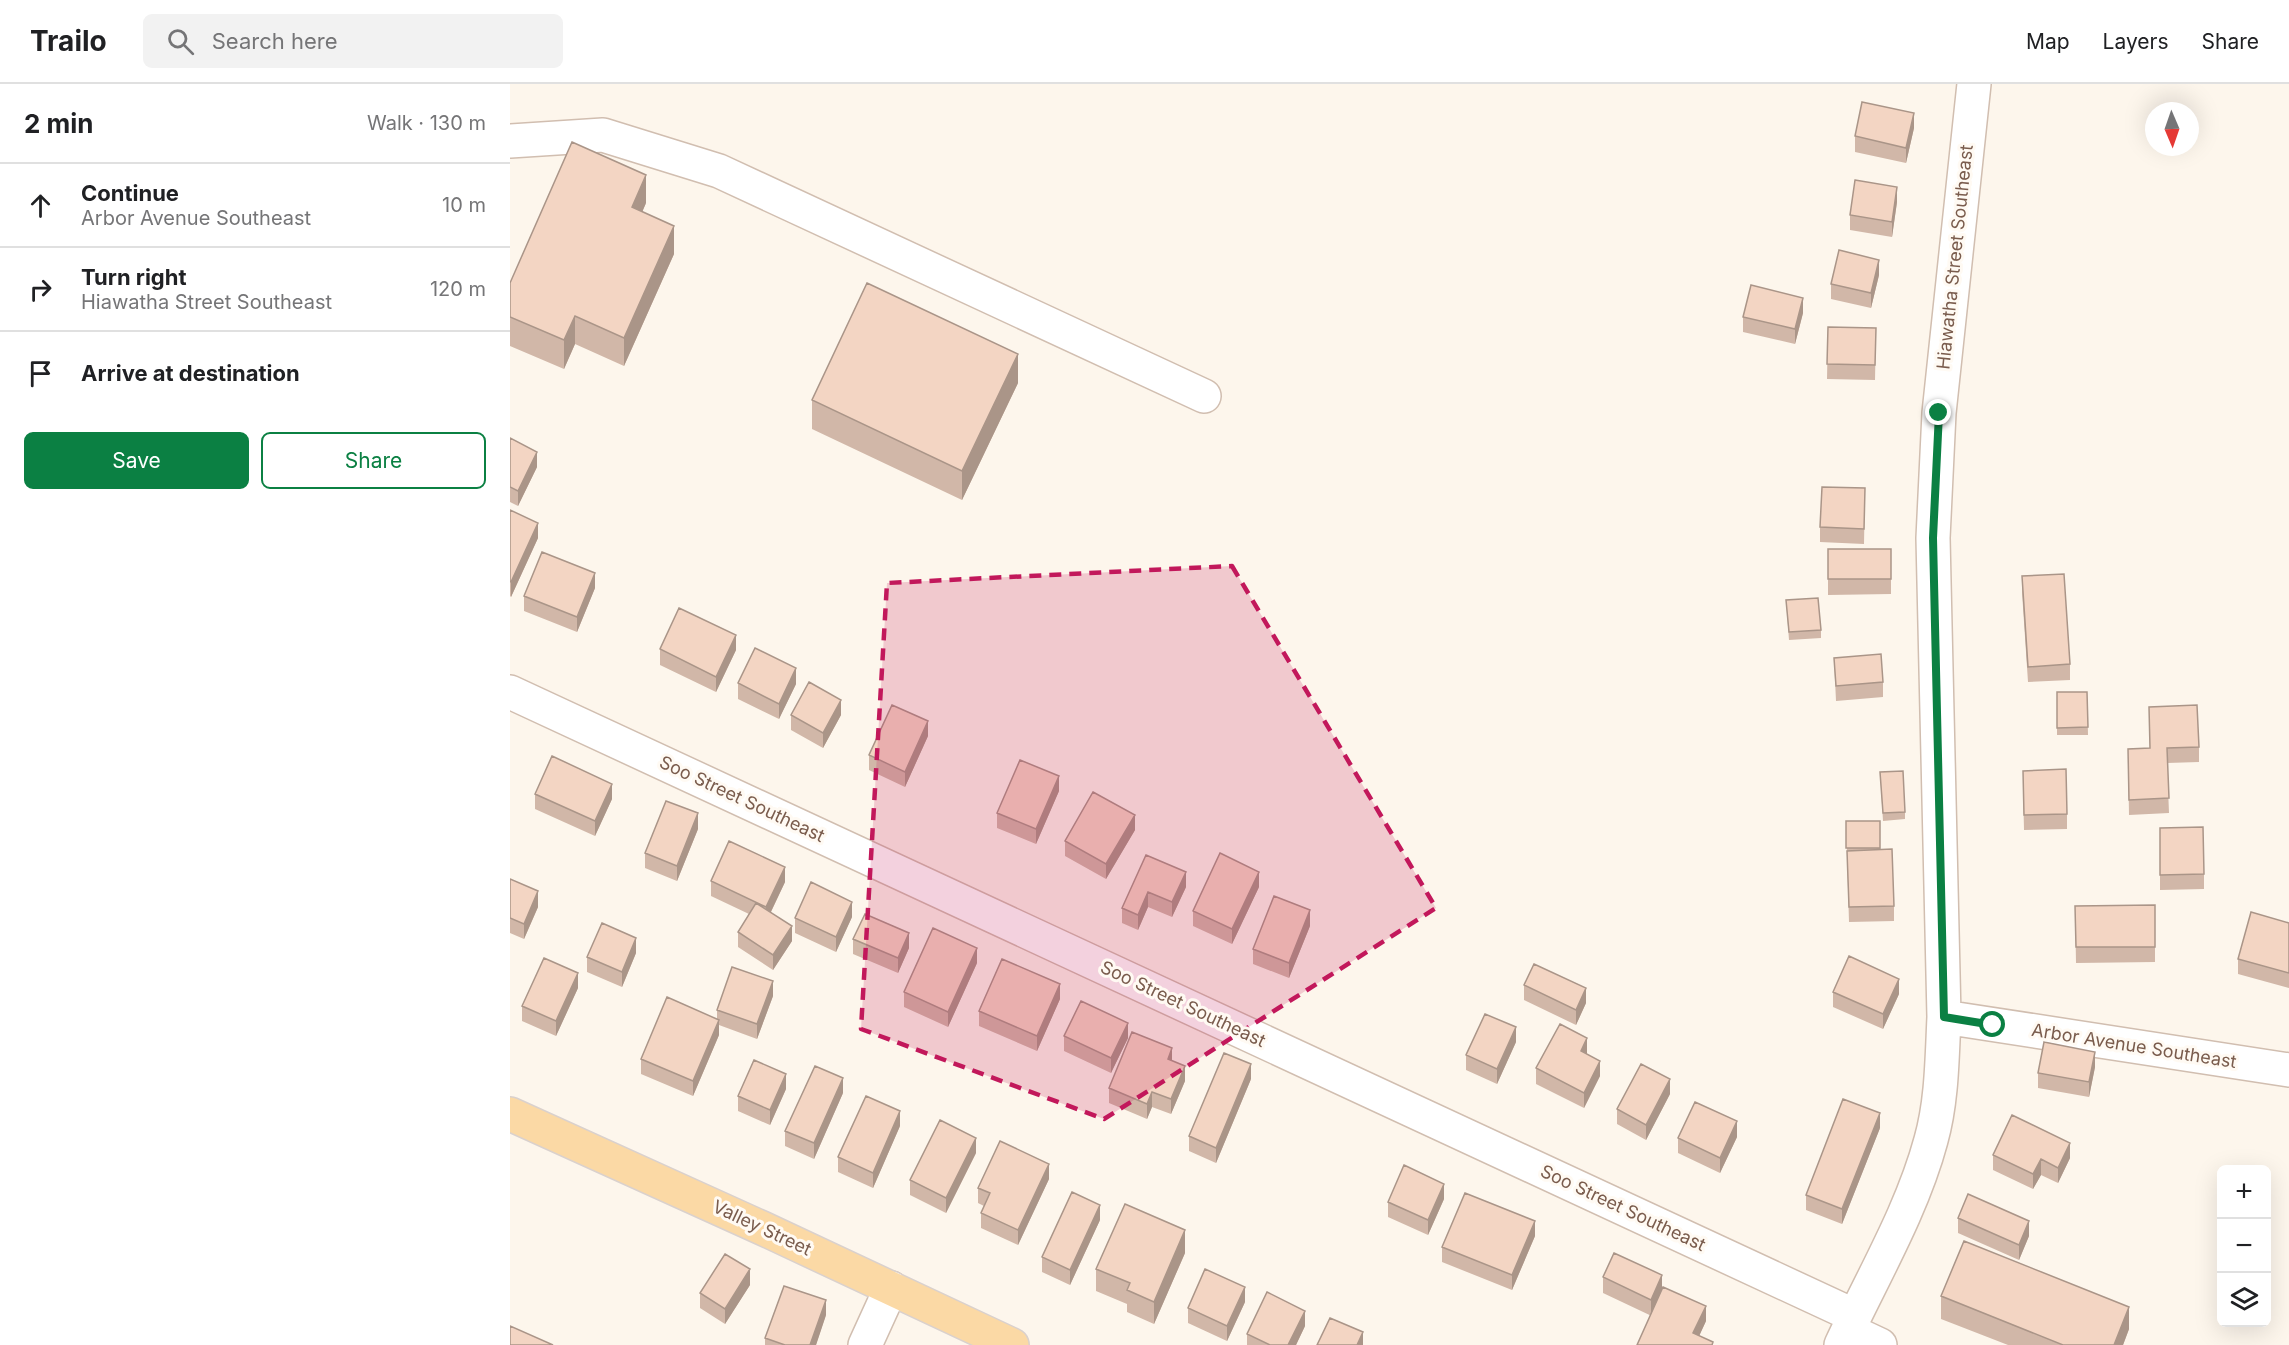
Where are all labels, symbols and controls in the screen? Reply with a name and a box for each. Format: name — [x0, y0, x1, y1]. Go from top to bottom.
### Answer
search box — [143, 14, 563, 68]
text: Trailo — [30, 24, 107, 58]
icon: search — [164, 25, 197, 58]
text: Search here — [212, 28, 338, 54]
text: Map — [2026, 29, 2070, 54]
text: Layers — [2103, 29, 2169, 54]
text: Share — [2202, 29, 2259, 54]
north arrow — [2145, 102, 2199, 156]
text: 2 min — [24, 108, 94, 139]
text: Walk · 130 m — [367, 111, 486, 135]
street label: Hiawatha Street Southeast — [1932, 143, 1977, 370]
text: Continue — [81, 180, 179, 206]
icon: ahead — [24, 189, 57, 222]
text: 10 m — [442, 193, 486, 217]
text: Arbor Avenue Southeast — [81, 206, 311, 230]
text: Turn right — [81, 264, 187, 290]
icon: right — [24, 273, 57, 306]
text: 120 m — [430, 277, 486, 301]
text: Hiawatha Street Southeast — [81, 290, 332, 314]
icon: arrive — [24, 357, 57, 390]
text: Arrive at destination — [81, 360, 300, 386]
route end — [1925, 399, 1951, 425]
button: Save — [24, 432, 249, 489]
button: Share — [261, 432, 486, 489]
street label: Soo Street Southeast — [656, 751, 828, 846]
street label: Soo Street Southeast — [1097, 956, 1269, 1051]
route start — [1979, 1011, 2005, 1037]
street label: Arbor Avenue Southeast — [2030, 1019, 2238, 1072]
street label: Soo Street Southeast — [1537, 1160, 1709, 1255]
map controls — [2217, 1165, 2271, 1327]
button: + — [2217, 1165, 2271, 1219]
street label: Valley Street — [710, 1196, 815, 1260]
button: − — [2217, 1219, 2271, 1273]
button: layers — [2217, 1273, 2271, 1327]

